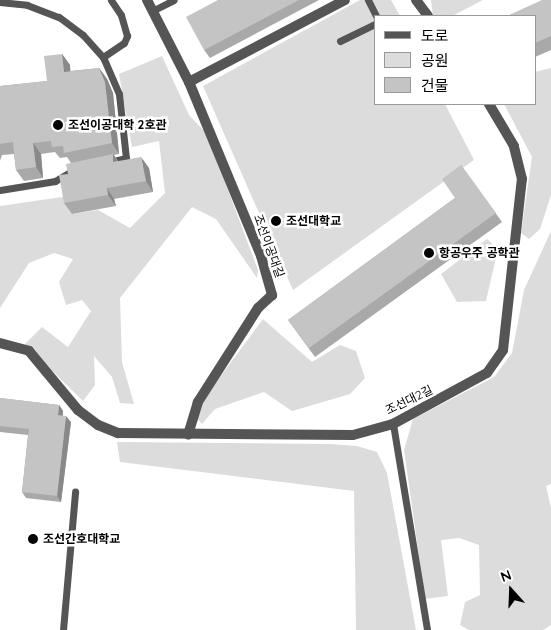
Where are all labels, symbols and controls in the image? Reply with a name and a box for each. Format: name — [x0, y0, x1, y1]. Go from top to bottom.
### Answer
legend — [374, 15, 536, 105]
text: 도로 — [421, 26, 449, 45]
text: 공원 — [421, 51, 449, 70]
text: 건물 — [421, 76, 449, 95]
place label: 조선이공대학 2호관 — [68, 118, 167, 132]
marker: 조선이공대학 2호관 — [52, 119, 64, 131]
street label: 조선이공대길 — [251, 212, 287, 280]
place label: 조선대학교 — [286, 214, 341, 228]
marker: 조선대학교 — [270, 215, 282, 227]
place label: 항공우주 공학관 — [439, 246, 520, 260]
marker: 항공우주 공학관 — [423, 247, 435, 259]
street label: 조선대2길 — [383, 382, 435, 418]
place label: 조선간호대학교 — [43, 532, 120, 546]
marker: 조선간호대학교 — [27, 533, 39, 545]
north arrow — [486, 565, 536, 615]
text: N — [498, 566, 514, 586]

